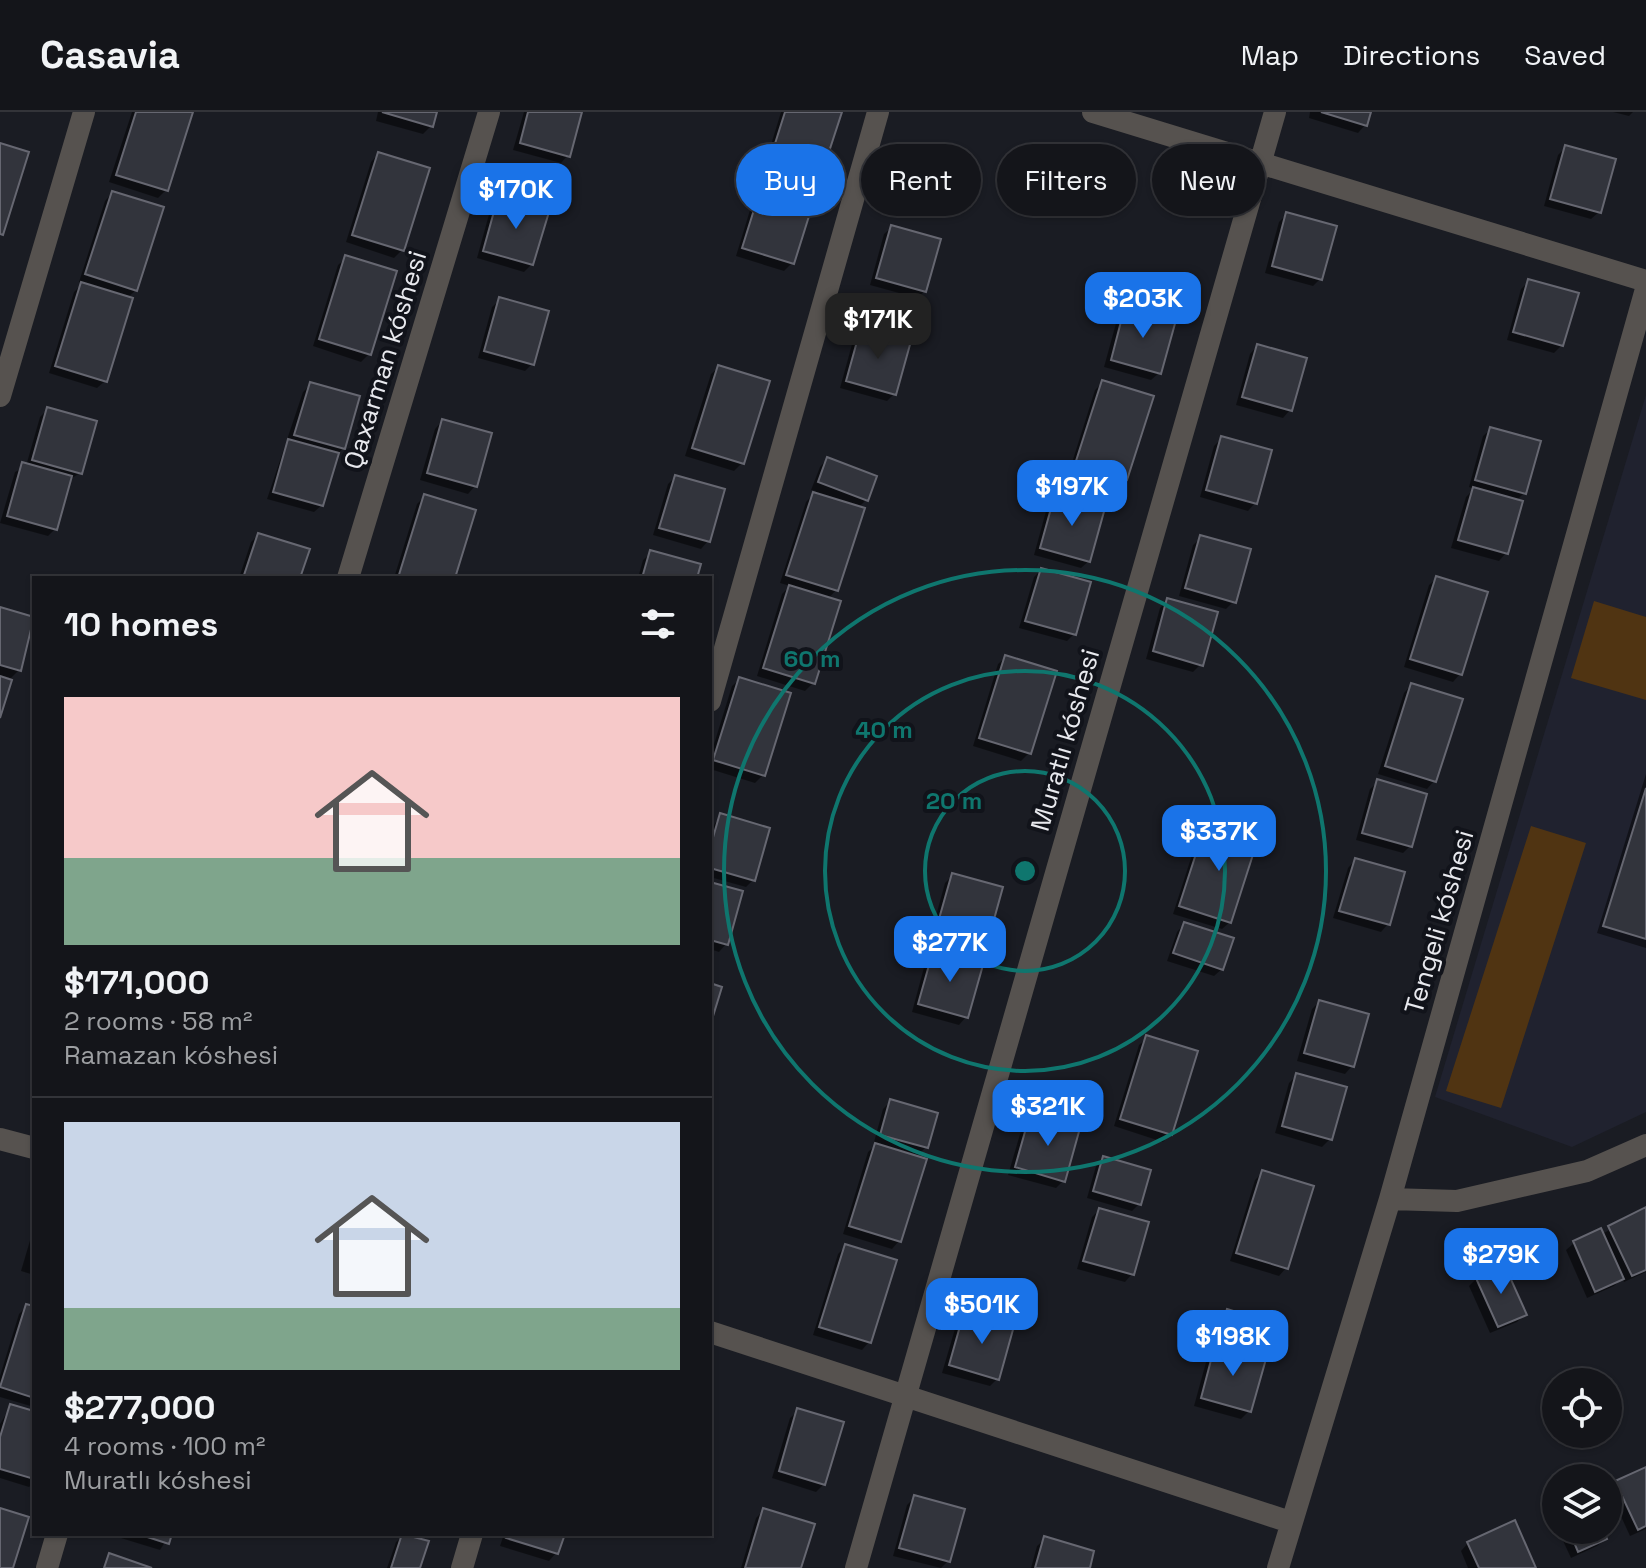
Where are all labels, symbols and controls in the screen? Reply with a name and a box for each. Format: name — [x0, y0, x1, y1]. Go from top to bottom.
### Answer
text: Casavia — [40, 31, 180, 79]
text: Map — [1241, 37, 1299, 73]
text: Directions — [1343, 37, 1480, 73]
text: Saved — [1524, 37, 1606, 73]
chip: Buy — [736, 144, 845, 216]
chip: Rent — [861, 144, 981, 216]
chip: Filters — [997, 144, 1136, 216]
chip: New — [1152, 144, 1265, 216]
pin: $170K — [460, 163, 572, 231]
text: $170K — [479, 172, 553, 206]
street label: Qaxarman kóshesi — [336, 247, 434, 473]
pin: $203K — [1087, 272, 1199, 340]
text: $203K — [1103, 281, 1183, 315]
pin: $171K — [822, 293, 934, 361]
text: $171K — [843, 302, 913, 336]
pin: $197K — [1016, 460, 1128, 528]
text: $197K — [1035, 469, 1109, 503]
icon: filters — [636, 602, 680, 646]
text: 10 homes — [64, 603, 218, 646]
text: 60 m — [784, 643, 840, 674]
street label: Muratlı kóshesi — [1023, 645, 1107, 835]
text: 40 m — [855, 714, 913, 745]
icon: home — [300, 749, 444, 893]
text: 20 m — [926, 785, 982, 816]
pin: $337K — [1163, 805, 1275, 873]
text: $337K — [1180, 814, 1258, 848]
street label: Tengeli kóshesi — [1396, 826, 1482, 1018]
centre of rings — [1011, 857, 1039, 885]
pin: $277K — [894, 916, 1006, 984]
text: $277K — [912, 925, 988, 959]
text: $171,000 — [64, 961, 210, 1004]
text: 2 rooms · 58 m² — [64, 1004, 252, 1038]
text: Ramazan kóshesi — [64, 1038, 278, 1072]
pin: $321K — [992, 1080, 1104, 1148]
text: $321K — [1010, 1089, 1086, 1123]
icon: home — [300, 1174, 444, 1318]
pin: $279K — [1445, 1228, 1557, 1296]
text: $279K — [1462, 1237, 1540, 1271]
pin: $501K — [926, 1278, 1038, 1346]
text: $501K — [944, 1287, 1020, 1321]
pin: $198K — [1177, 1310, 1289, 1378]
text: $198K — [1195, 1319, 1271, 1353]
map controls — [1542, 1368, 1622, 1544]
button: locate — [1542, 1368, 1622, 1448]
text: $277,000 — [64, 1386, 216, 1429]
text: 4 rooms · 100 m² — [64, 1429, 265, 1463]
text: Muratlı kóshesi — [64, 1463, 252, 1497]
button: layers — [1542, 1464, 1622, 1544]

